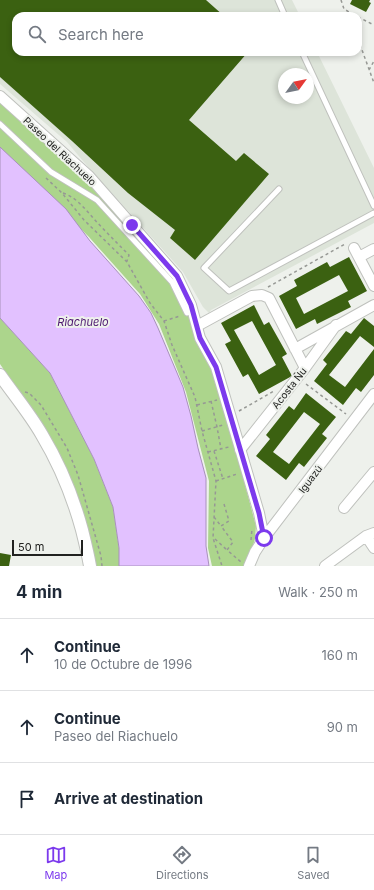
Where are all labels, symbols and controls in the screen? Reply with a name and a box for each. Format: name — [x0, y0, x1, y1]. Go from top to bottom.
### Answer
search box — [12, 12, 362, 56]
icon: search — [26, 23, 48, 45]
text: Search here — [58, 25, 144, 44]
north arrow — [278, 68, 314, 104]
street label: Paseo del Riachuelo — [21, 114, 99, 188]
route end — [123, 216, 141, 234]
water label: Riachuelo — [57, 315, 109, 329]
street label: Acosta Ñu — [268, 364, 309, 411]
street label: Iguazú — [296, 463, 324, 495]
route start — [255, 529, 273, 547]
scale bar — [12, 538, 83, 557]
text: 50 m — [18, 540, 44, 554]
text: 4 min — [16, 582, 62, 602]
text: Walk · 250 m — [278, 584, 358, 600]
text: Continue — [54, 637, 121, 656]
icon: ahead — [16, 644, 38, 666]
text: 160 m — [321, 647, 358, 663]
text: 10 de Octubre de 1996 — [54, 656, 192, 672]
text: Continue — [54, 709, 121, 728]
icon: ahead — [16, 716, 38, 738]
text: 90 m — [327, 719, 358, 735]
text: Paseo del Riachuelo — [54, 728, 178, 744]
icon: arrive — [16, 788, 38, 810]
text: Arrive at destination — [54, 789, 203, 808]
tab: Map — [44, 844, 67, 882]
tab: Directions — [156, 844, 209, 882]
tab: Saved — [297, 844, 330, 882]

